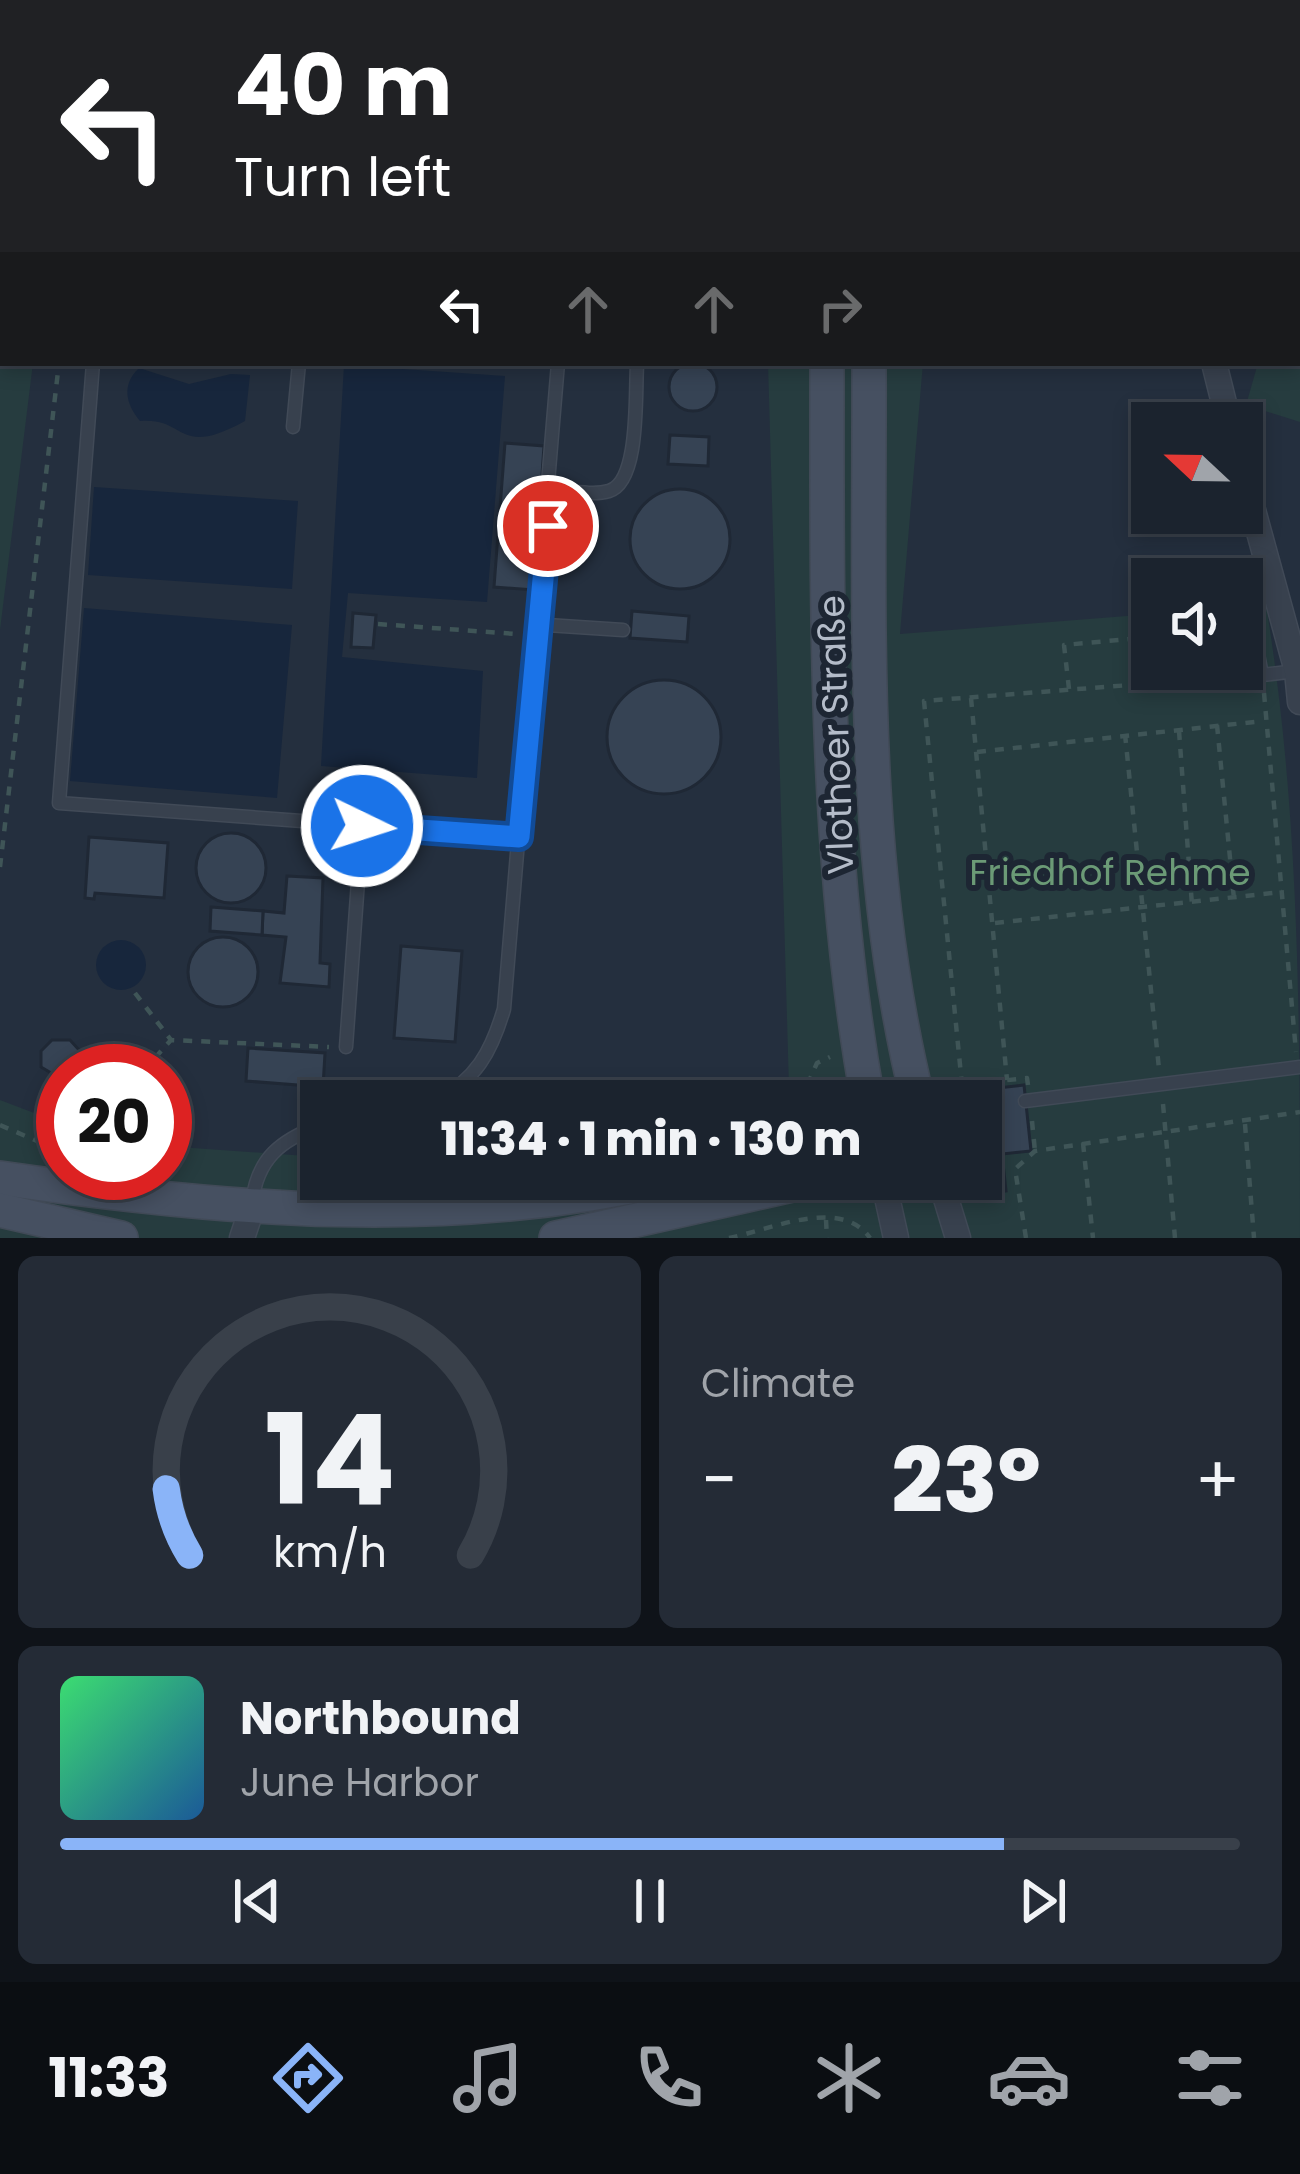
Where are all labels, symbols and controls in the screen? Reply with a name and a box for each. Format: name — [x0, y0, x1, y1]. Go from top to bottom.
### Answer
text: 40 m — [234, 27, 452, 144]
icon: left — [36, 48, 192, 204]
text: Turn left — [234, 139, 451, 215]
icon: left — [429, 276, 495, 342]
icon: ahead — [555, 276, 621, 342]
icon: ahead — [681, 276, 747, 342]
icon: right — [807, 276, 873, 342]
north arrow — [1131, 402, 1263, 534]
map controls — [1131, 402, 1263, 690]
pin — [497, 475, 599, 577]
icon: arrive — [515, 493, 581, 559]
button: sound — [1131, 558, 1263, 690]
street label: Vlothoer Straße — [806, 594, 866, 876]
position arrow — [299, 763, 425, 889]
park label: Friedhof Rehme — [969, 847, 1251, 898]
speed limit sign: 20 — [36, 1044, 192, 1200]
text: 11:34 · 1 min · 130 m — [441, 1108, 861, 1171]
text: Climate — [701, 1356, 855, 1411]
text: 14 — [264, 1373, 395, 1548]
text: 23° — [891, 1417, 1041, 1544]
text: − — [701, 1434, 737, 1526]
text: + — [1195, 1434, 1240, 1526]
text: km/h — [272, 1522, 387, 1582]
text: Northbound — [240, 1687, 521, 1750]
text: June Harbor — [240, 1755, 479, 1810]
icon: previous — [224, 1868, 290, 1934]
icon: pause — [617, 1868, 683, 1934]
icon: next — [1010, 1868, 1076, 1934]
icon: directions — [266, 2036, 350, 2120]
icon: music — [446, 2036, 530, 2120]
icon: phone — [627, 2036, 711, 2120]
icon: climate — [807, 2036, 891, 2120]
icon: car — [987, 2036, 1071, 2120]
icon: filters — [1168, 2036, 1252, 2120]
text: 11:33 — [48, 2040, 169, 2116]

